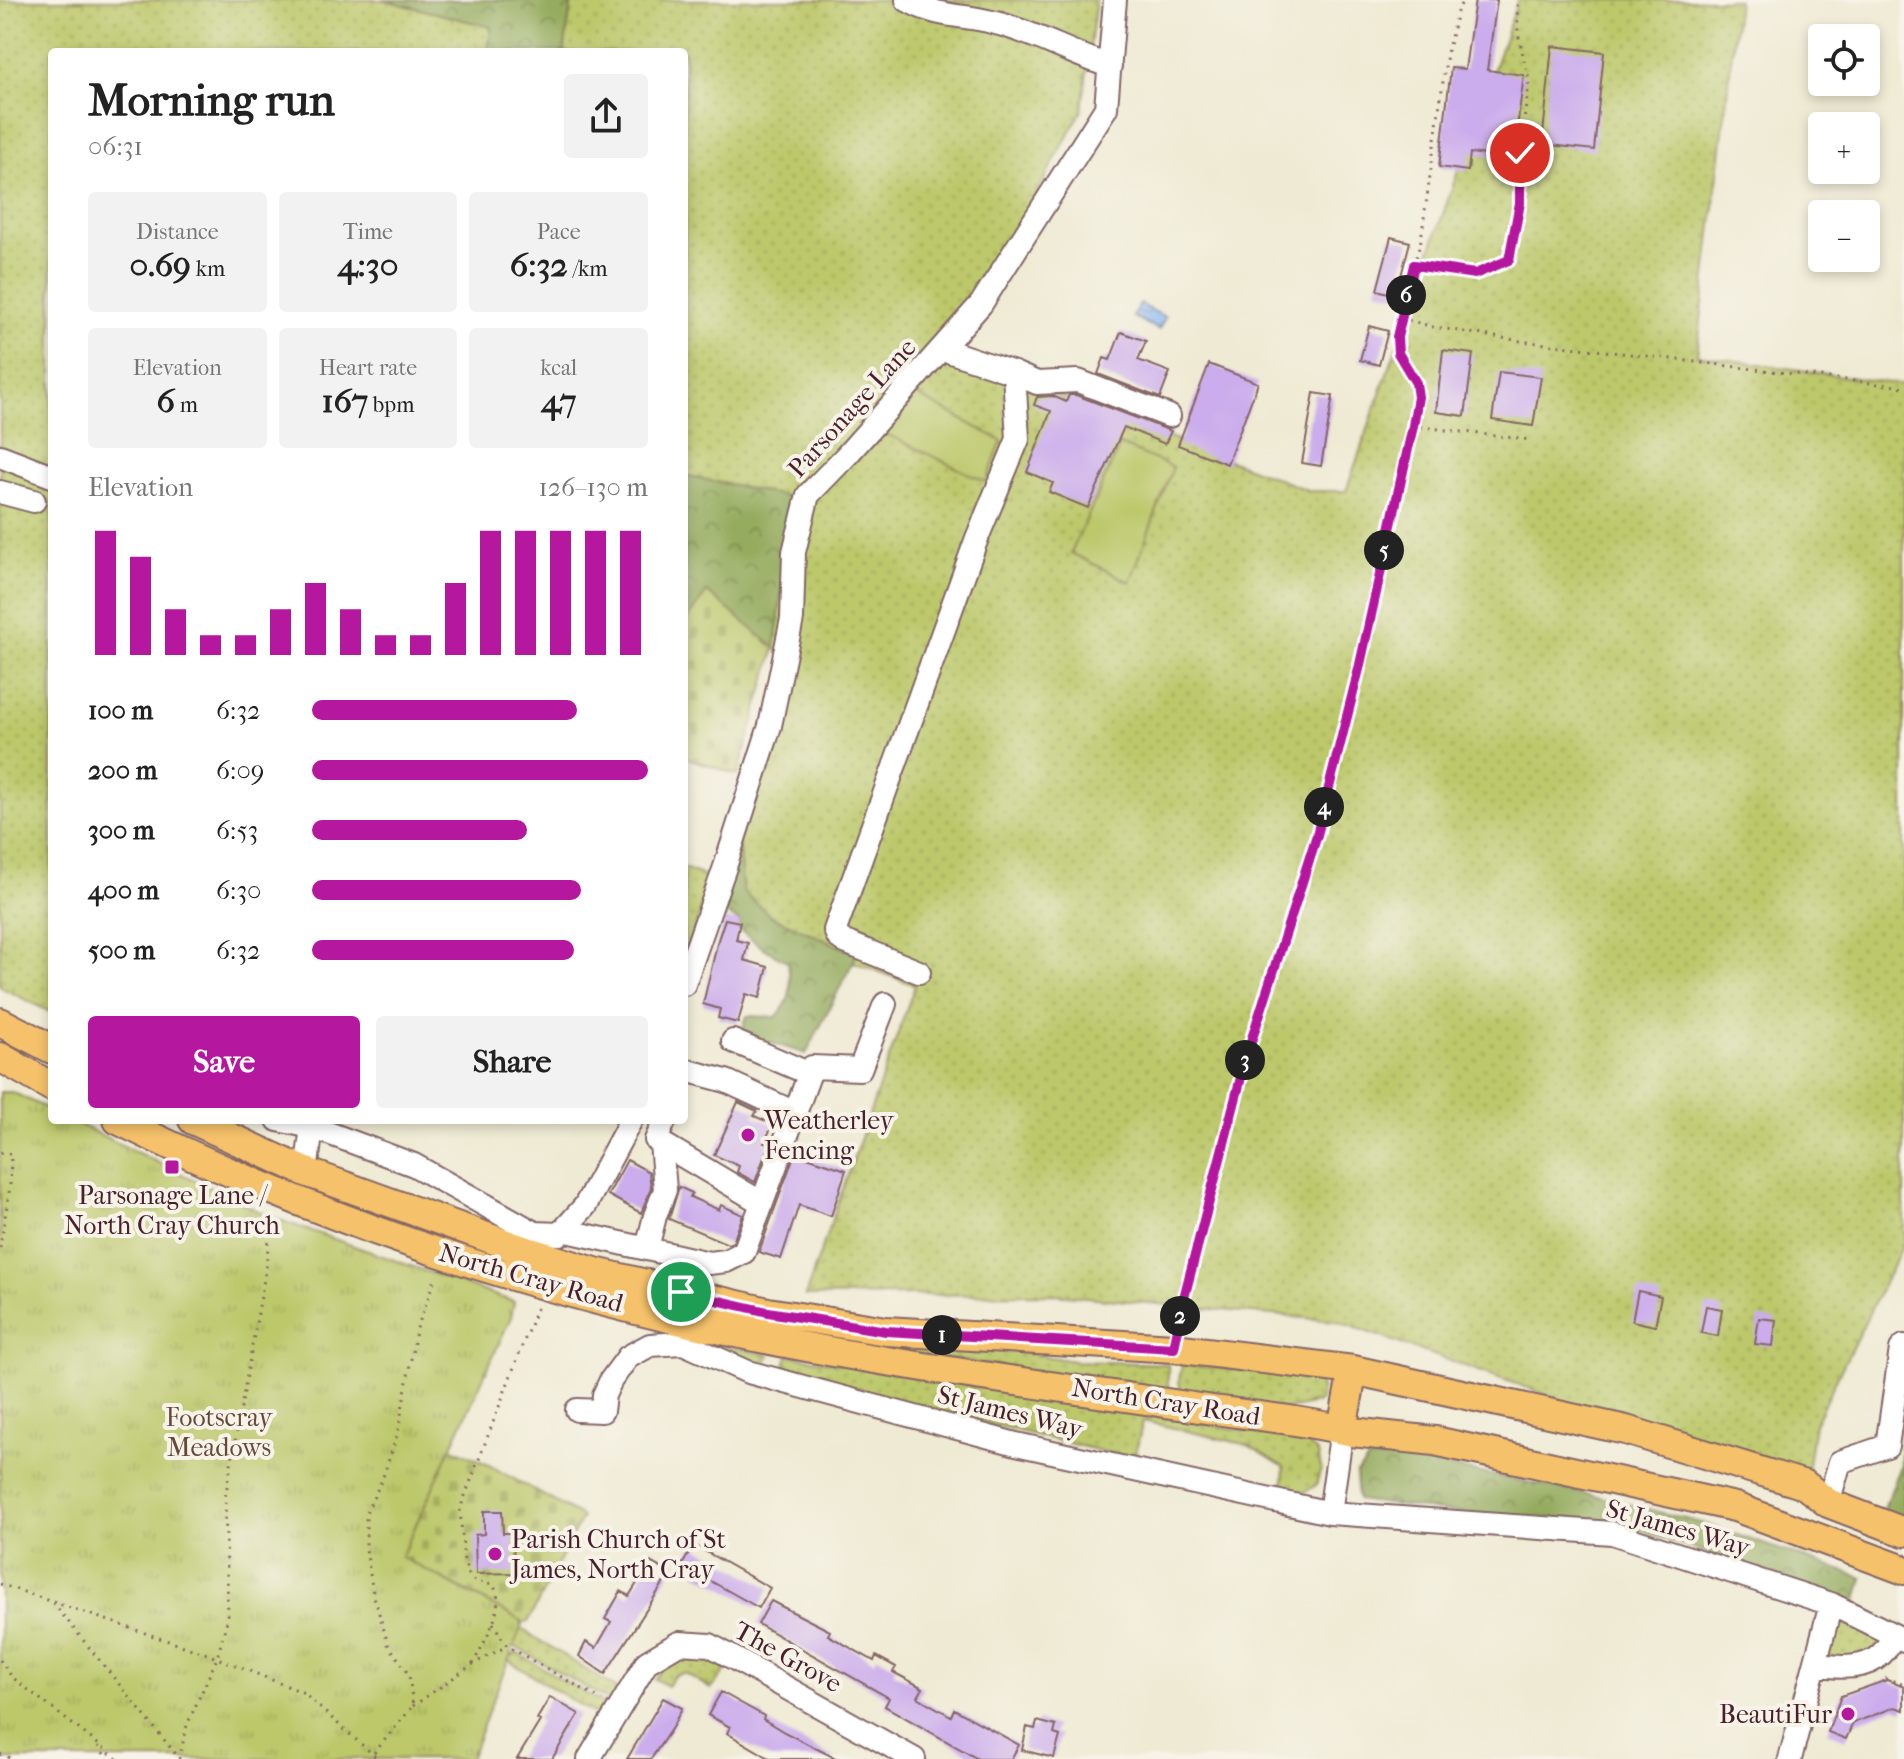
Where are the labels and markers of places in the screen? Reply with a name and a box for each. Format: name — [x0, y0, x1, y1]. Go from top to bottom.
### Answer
pin — [1486, 119, 1554, 187]
pin: 6 — [1386, 275, 1426, 315]
pin: 5 — [1364, 530, 1404, 570]
pin: 4 — [1304, 787, 1344, 827]
pin: 3 — [1225, 1040, 1265, 1080]
place label: Weatherley Fencing — [763, 1105, 895, 1166]
marker: Weatherley Fencing — [739, 1126, 757, 1144]
marker: Parsonage Lane / North Cray Church — [163, 1158, 181, 1176]
place label: Parsonage Lane / North Cray Church — [64, 1180, 280, 1241]
pin — [647, 1258, 715, 1326]
pin: 2 — [1160, 1296, 1200, 1336]
pin: 1 — [922, 1315, 962, 1355]
place label: Parish Church of St James, North Cray — [509, 1524, 726, 1585]
marker: Parish Church of St James, North Cray — [486, 1545, 504, 1563]
place label: BeautiFur — [1719, 1699, 1832, 1730]
marker: BeautiFur — [1839, 1705, 1857, 1723]

